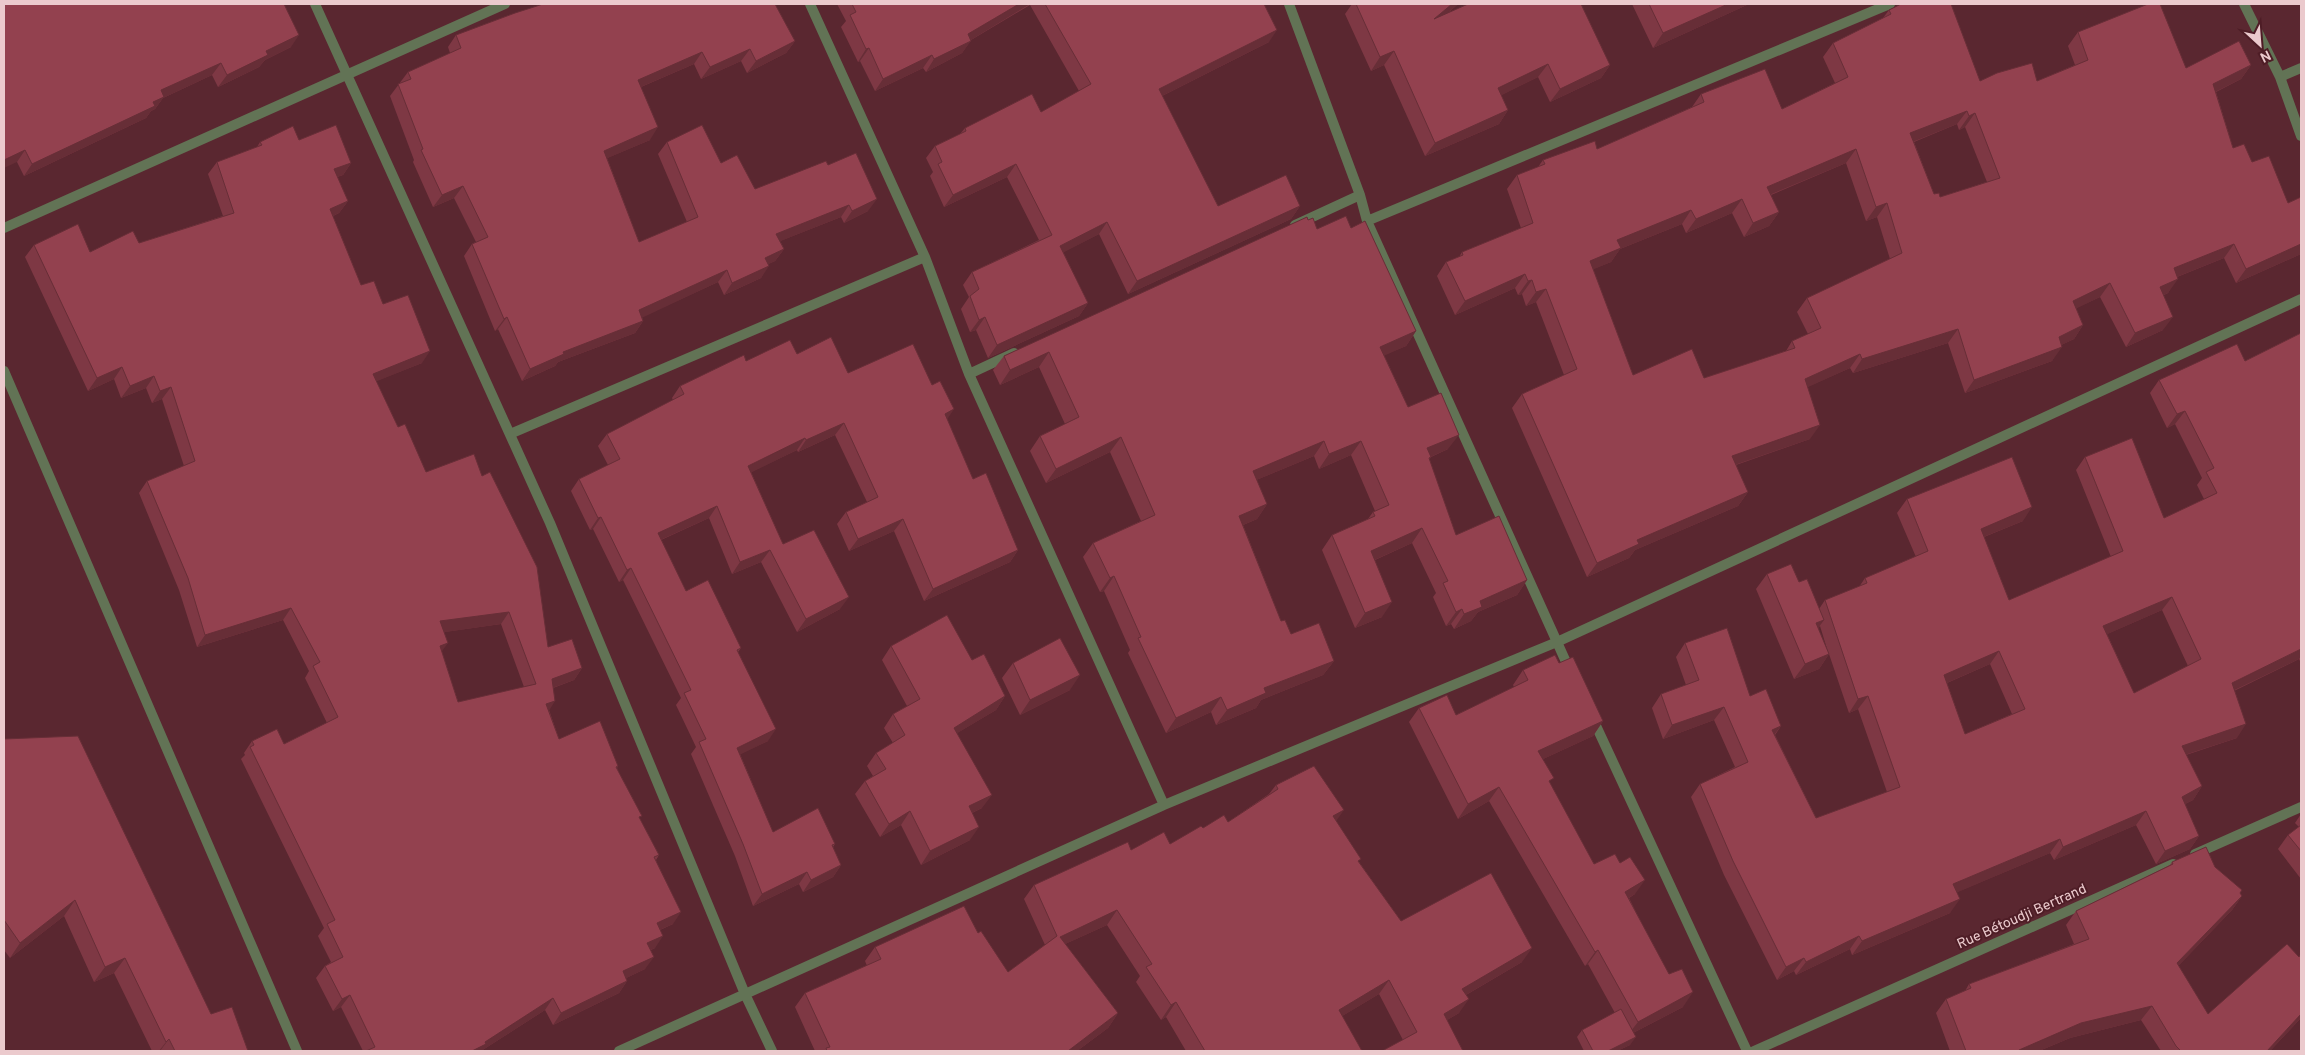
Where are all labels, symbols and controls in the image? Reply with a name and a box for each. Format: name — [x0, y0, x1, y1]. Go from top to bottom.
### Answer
north arrow — [2235, 20, 2285, 70]
text: N — [2257, 45, 2273, 65]
street label: Rue Bétoudji Bertrand — [1955, 881, 2089, 953]

